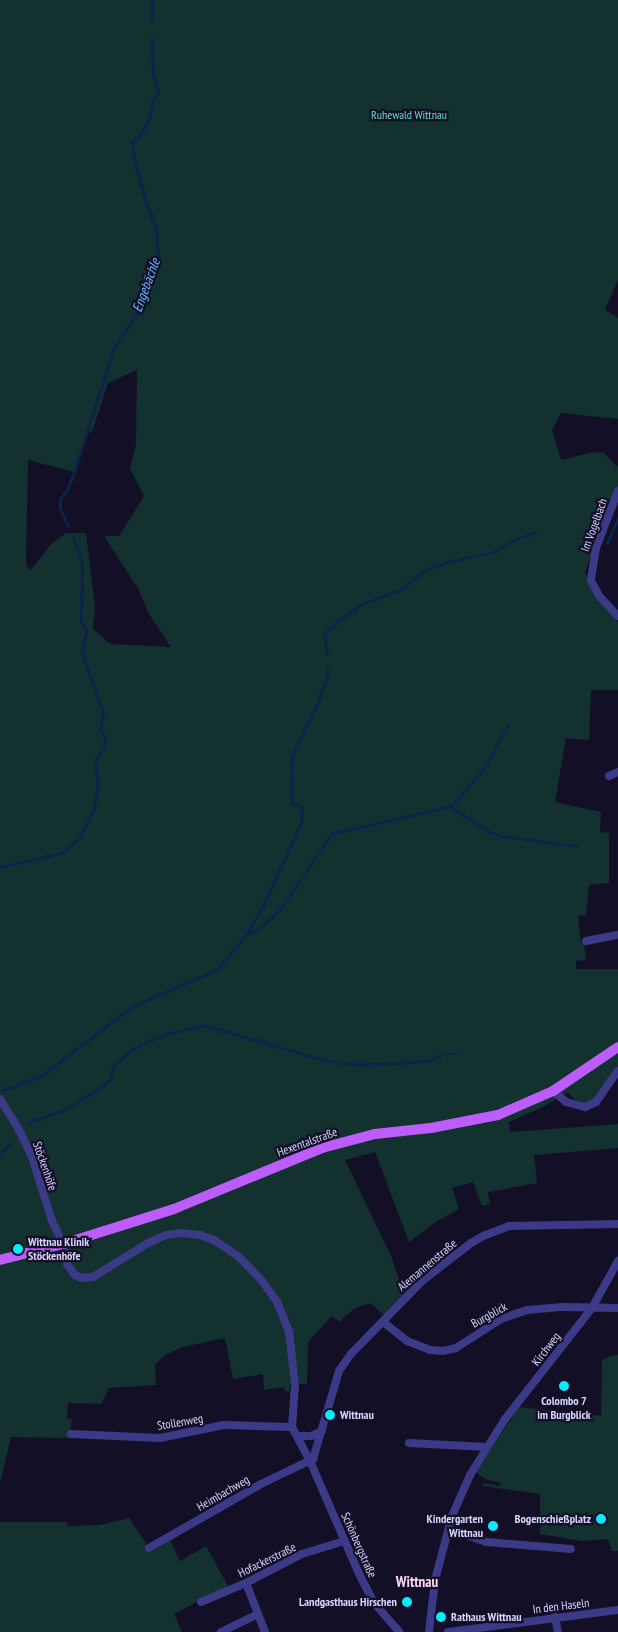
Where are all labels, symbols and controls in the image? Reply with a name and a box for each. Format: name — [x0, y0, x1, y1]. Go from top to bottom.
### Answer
park label: Ruhewald Wittnau — [371, 108, 447, 122]
water label: Engebächle — [129, 256, 163, 314]
street label: Im Vogelbach — [578, 496, 610, 554]
street label: Hexentalstraße — [275, 1124, 339, 1160]
street label: Stöckenhöfe — [30, 1140, 60, 1192]
place label: Wittnau Klinik Stöckenhöfe — [28, 1235, 89, 1263]
street label: Alemannenstraße — [394, 1236, 460, 1294]
marker: Wittnau Klinik Stöckenhöfe — [12, 1243, 24, 1255]
street label: Burgblick — [469, 1299, 509, 1331]
street label: Kirchweg — [529, 1329, 563, 1369]
marker: Colombo 7 im Burgblick — [558, 1380, 570, 1392]
place label: Colombo 7 im Burgblick — [537, 1394, 591, 1422]
place label: Wittnau — [340, 1408, 374, 1422]
marker: Wittnau — [324, 1409, 336, 1421]
street label: Stollenweg — [156, 1411, 204, 1433]
street label: Heimbachweg — [194, 1472, 252, 1514]
street label: Schönbergstraße — [338, 1510, 380, 1580]
place label: Kindergarten Wittnau — [427, 1512, 483, 1540]
place label: Bogenschießplatz — [515, 1512, 591, 1526]
marker: Bogenschießplatz — [595, 1513, 607, 1525]
marker: Kindergarten Wittnau — [487, 1520, 499, 1532]
street label: Hofackerstraße — [236, 1540, 298, 1580]
district label: Wittnau — [396, 1573, 438, 1591]
place label: Landgasthaus Hirschen — [299, 1595, 397, 1609]
street label: In den Haseln — [532, 1595, 590, 1617]
marker: Landgasthaus Hirschen — [401, 1596, 413, 1608]
place label: Rathaus Wittnau — [451, 1610, 522, 1624]
marker: Rathaus Wittnau — [435, 1611, 447, 1623]

